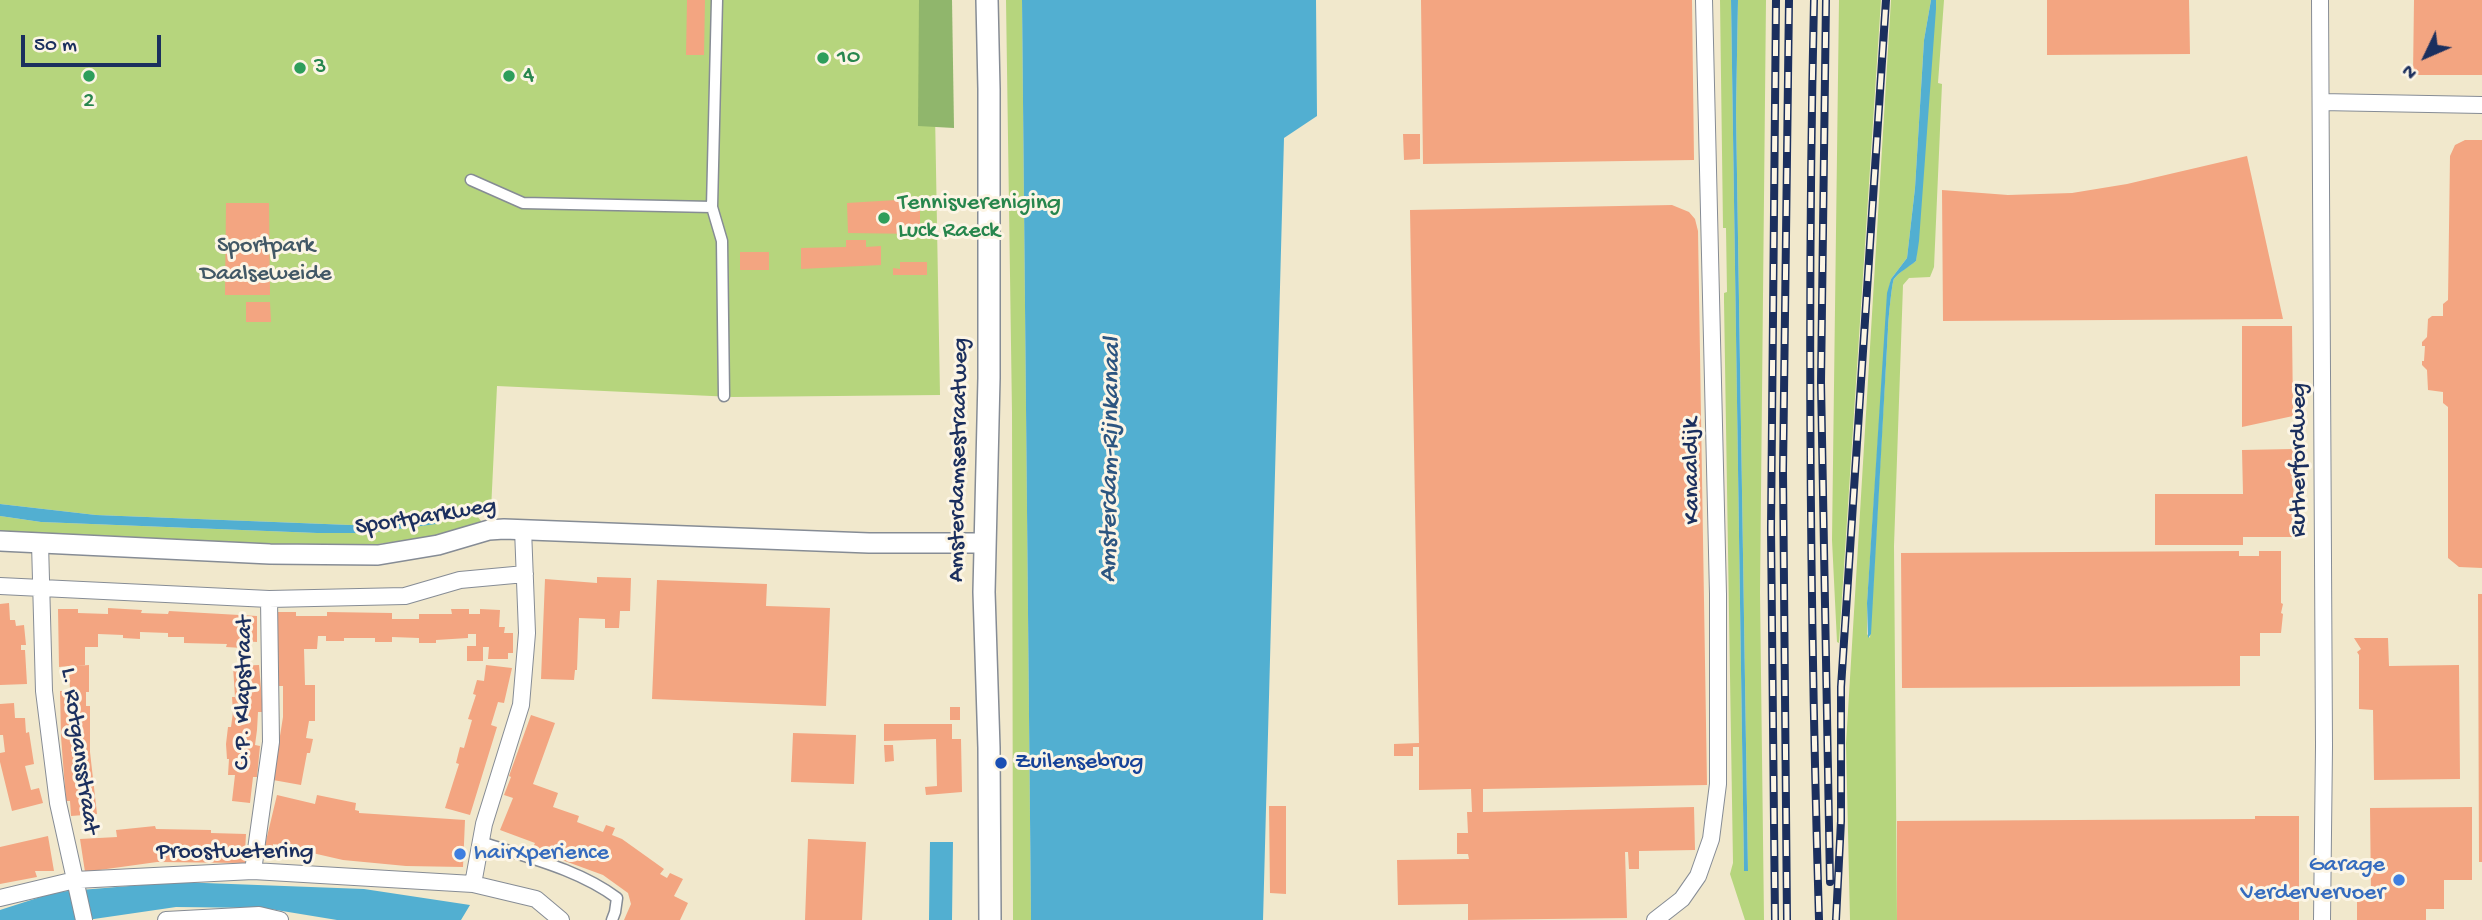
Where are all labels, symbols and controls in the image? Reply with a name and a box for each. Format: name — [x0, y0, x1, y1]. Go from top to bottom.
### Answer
scale bar — [24, 21, 164, 65]
north arrow — [2391, 21, 2461, 91]
text: 50 m — [34, 34, 77, 59]
place label: 10 — [837, 44, 860, 72]
marker: 10 — [815, 50, 831, 66]
place label: 3 — [314, 54, 326, 82]
text: N — [2398, 58, 2423, 83]
marker: 3 — [292, 60, 308, 76]
place label: 4 — [523, 62, 534, 90]
marker: 2 — [81, 68, 97, 84]
marker: 4 — [501, 68, 517, 84]
place label: 2 — [83, 88, 95, 116]
place label: Tennisvereniging Luck Raeck — [898, 190, 1061, 246]
marker: Tennisvereniging Luck Raeck — [876, 210, 892, 226]
park label: Sportpark Daalseweide — [200, 233, 332, 289]
street label: Amsterdamsestraatweg — [943, 337, 977, 583]
water label: Amsterdam-Rijnkanaal — [1094, 337, 1130, 583]
street label: Rutherfordweg — [2286, 383, 2314, 537]
street label: Kanaaldijk — [1678, 417, 1708, 525]
street label: Sportparkweg — [353, 493, 499, 543]
street label: C.P. Klapstraat — [229, 616, 261, 770]
street label: L. Rotgansstraat — [52, 666, 104, 836]
place label: Zuilensebrug — [1015, 749, 1143, 777]
marker: Zuilensebrug — [993, 755, 1009, 771]
street label: Proostwetering — [156, 839, 314, 867]
place label: hairXperience — [474, 840, 609, 868]
marker: hairXperience — [452, 846, 468, 862]
place label: Garage Verdervervoer — [2240, 852, 2385, 908]
marker: Garage Verdervervoer — [2391, 872, 2407, 888]

